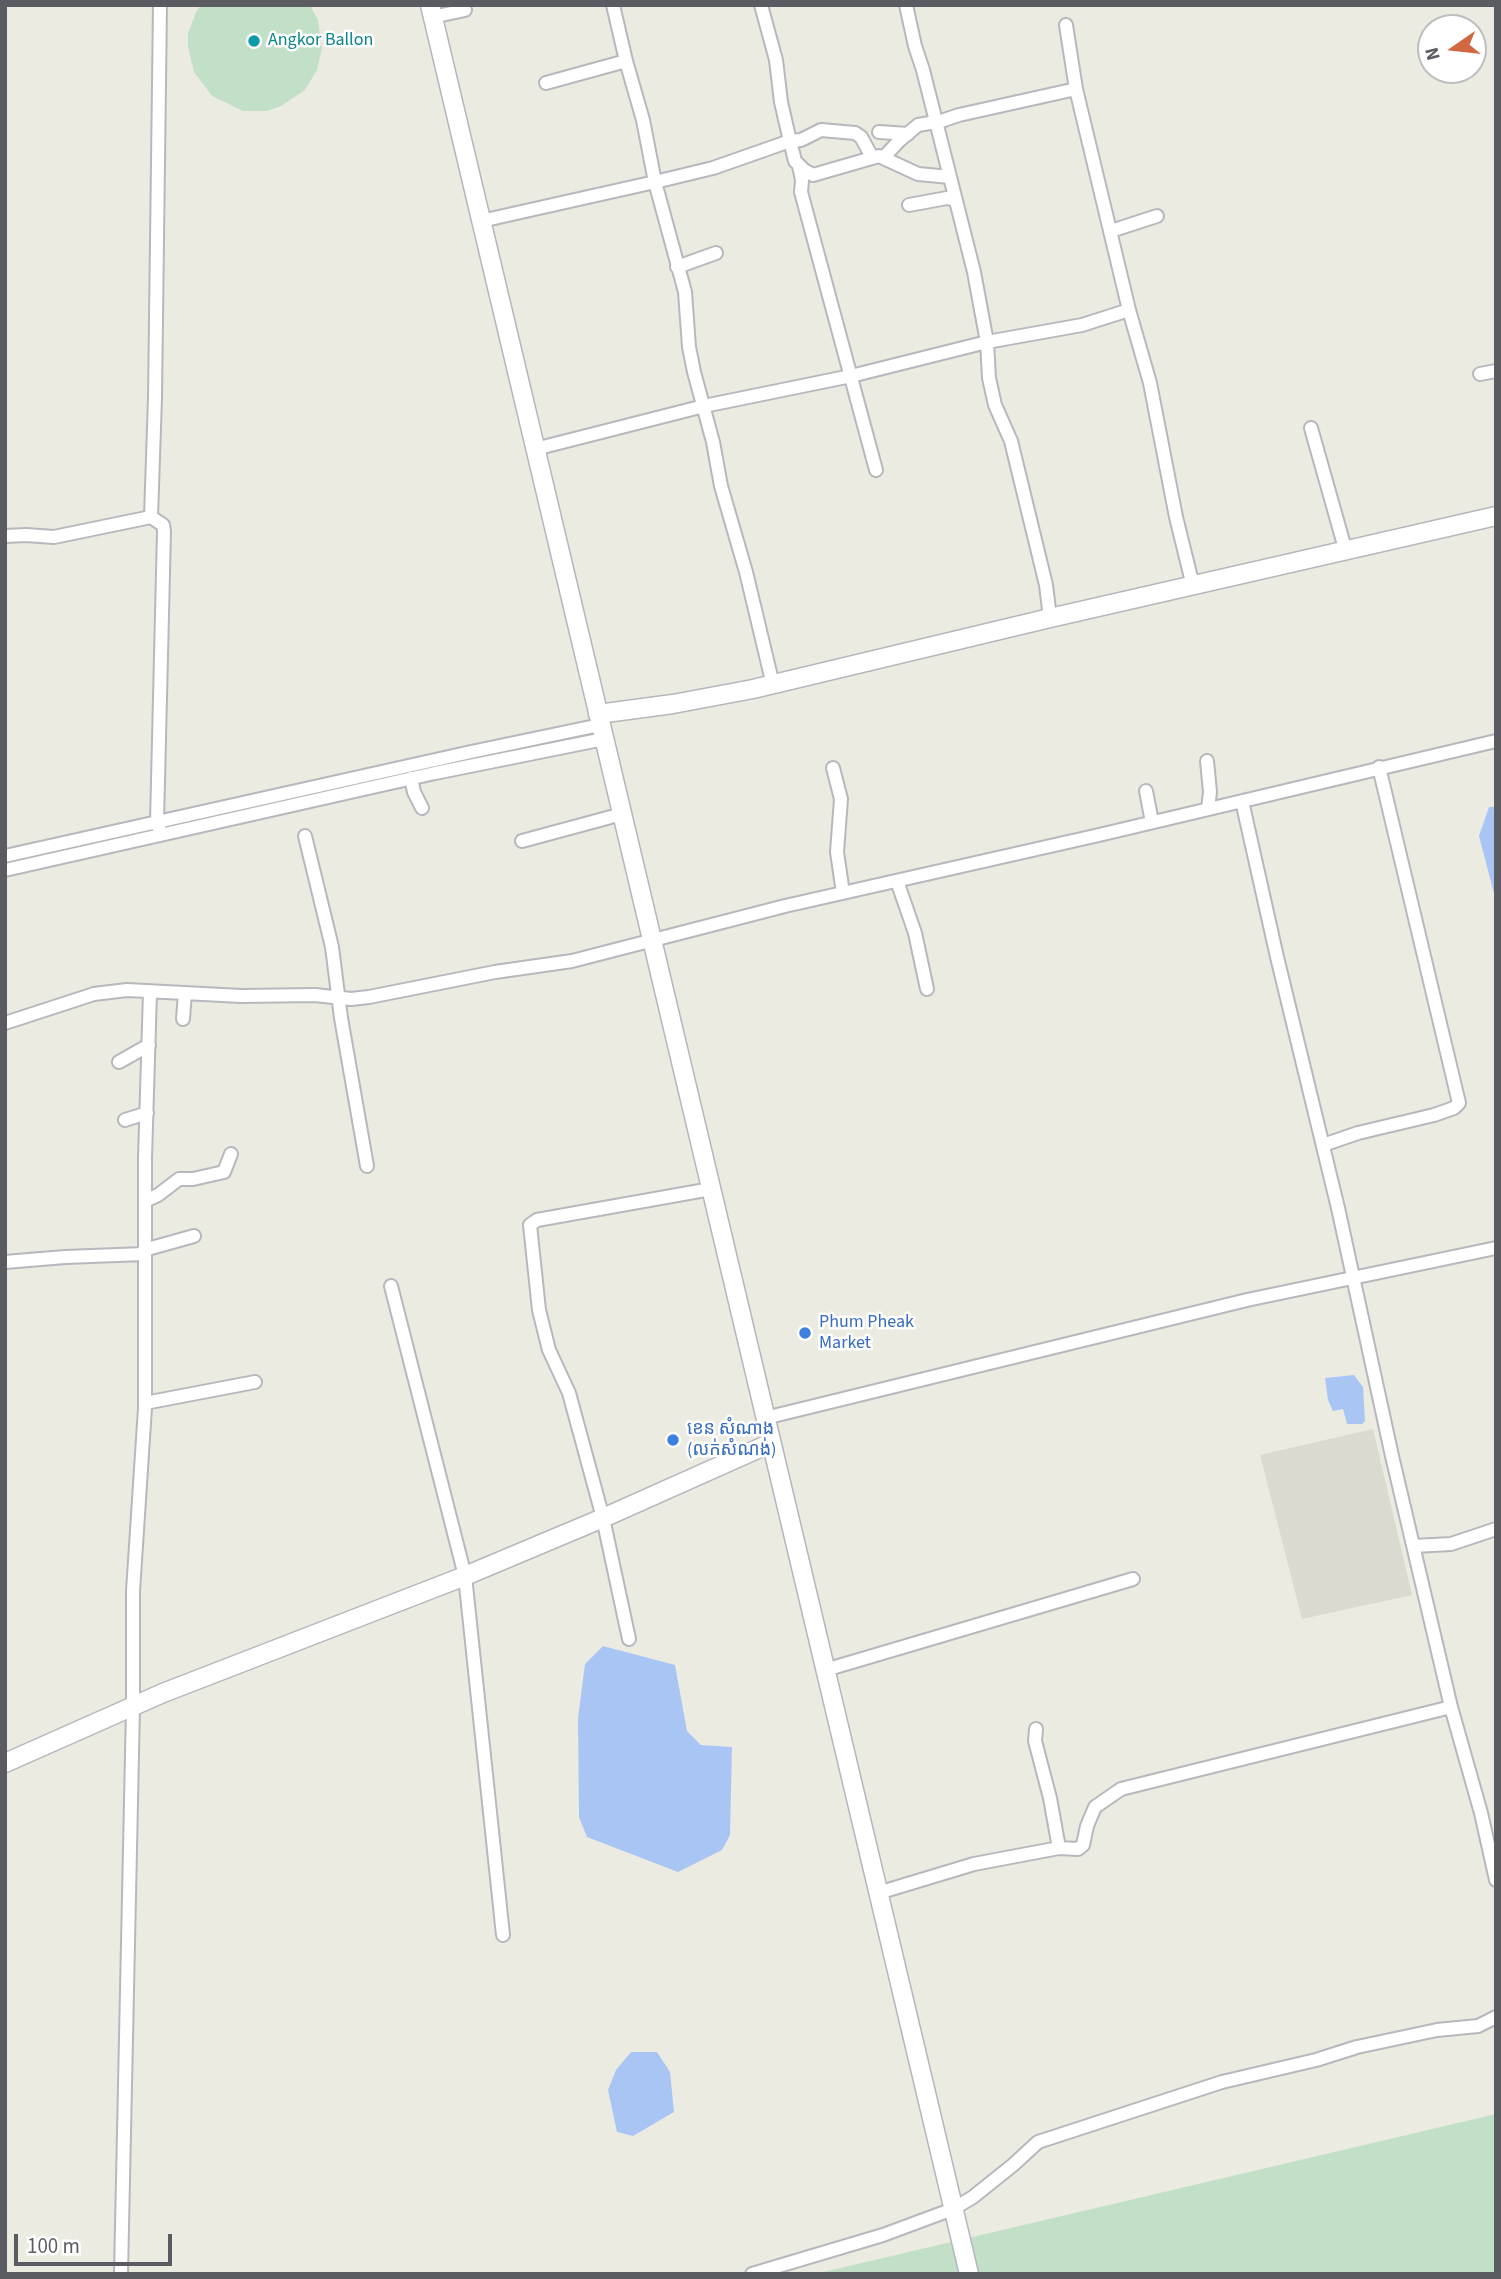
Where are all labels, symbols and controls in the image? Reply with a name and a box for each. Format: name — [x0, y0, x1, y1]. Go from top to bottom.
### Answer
north arrow — [1417, 14, 1487, 84]
place label: Angkor Ballon — [268, 30, 373, 52]
marker: Angkor Ballon — [246, 33, 262, 49]
text: N — [1418, 44, 1448, 63]
place label: Phum Pheak Market — [819, 1312, 914, 1354]
marker: Phum Pheak Market — [797, 1325, 813, 1341]
place label: ខេន សំណាង (លក់សំណង់) — [687, 1419, 777, 1462]
marker: ខេន សំណាង (លក់សំណង់) — [665, 1432, 681, 1448]
scale bar — [18, 2220, 175, 2264]
text: 100 m — [27, 2231, 80, 2261]

